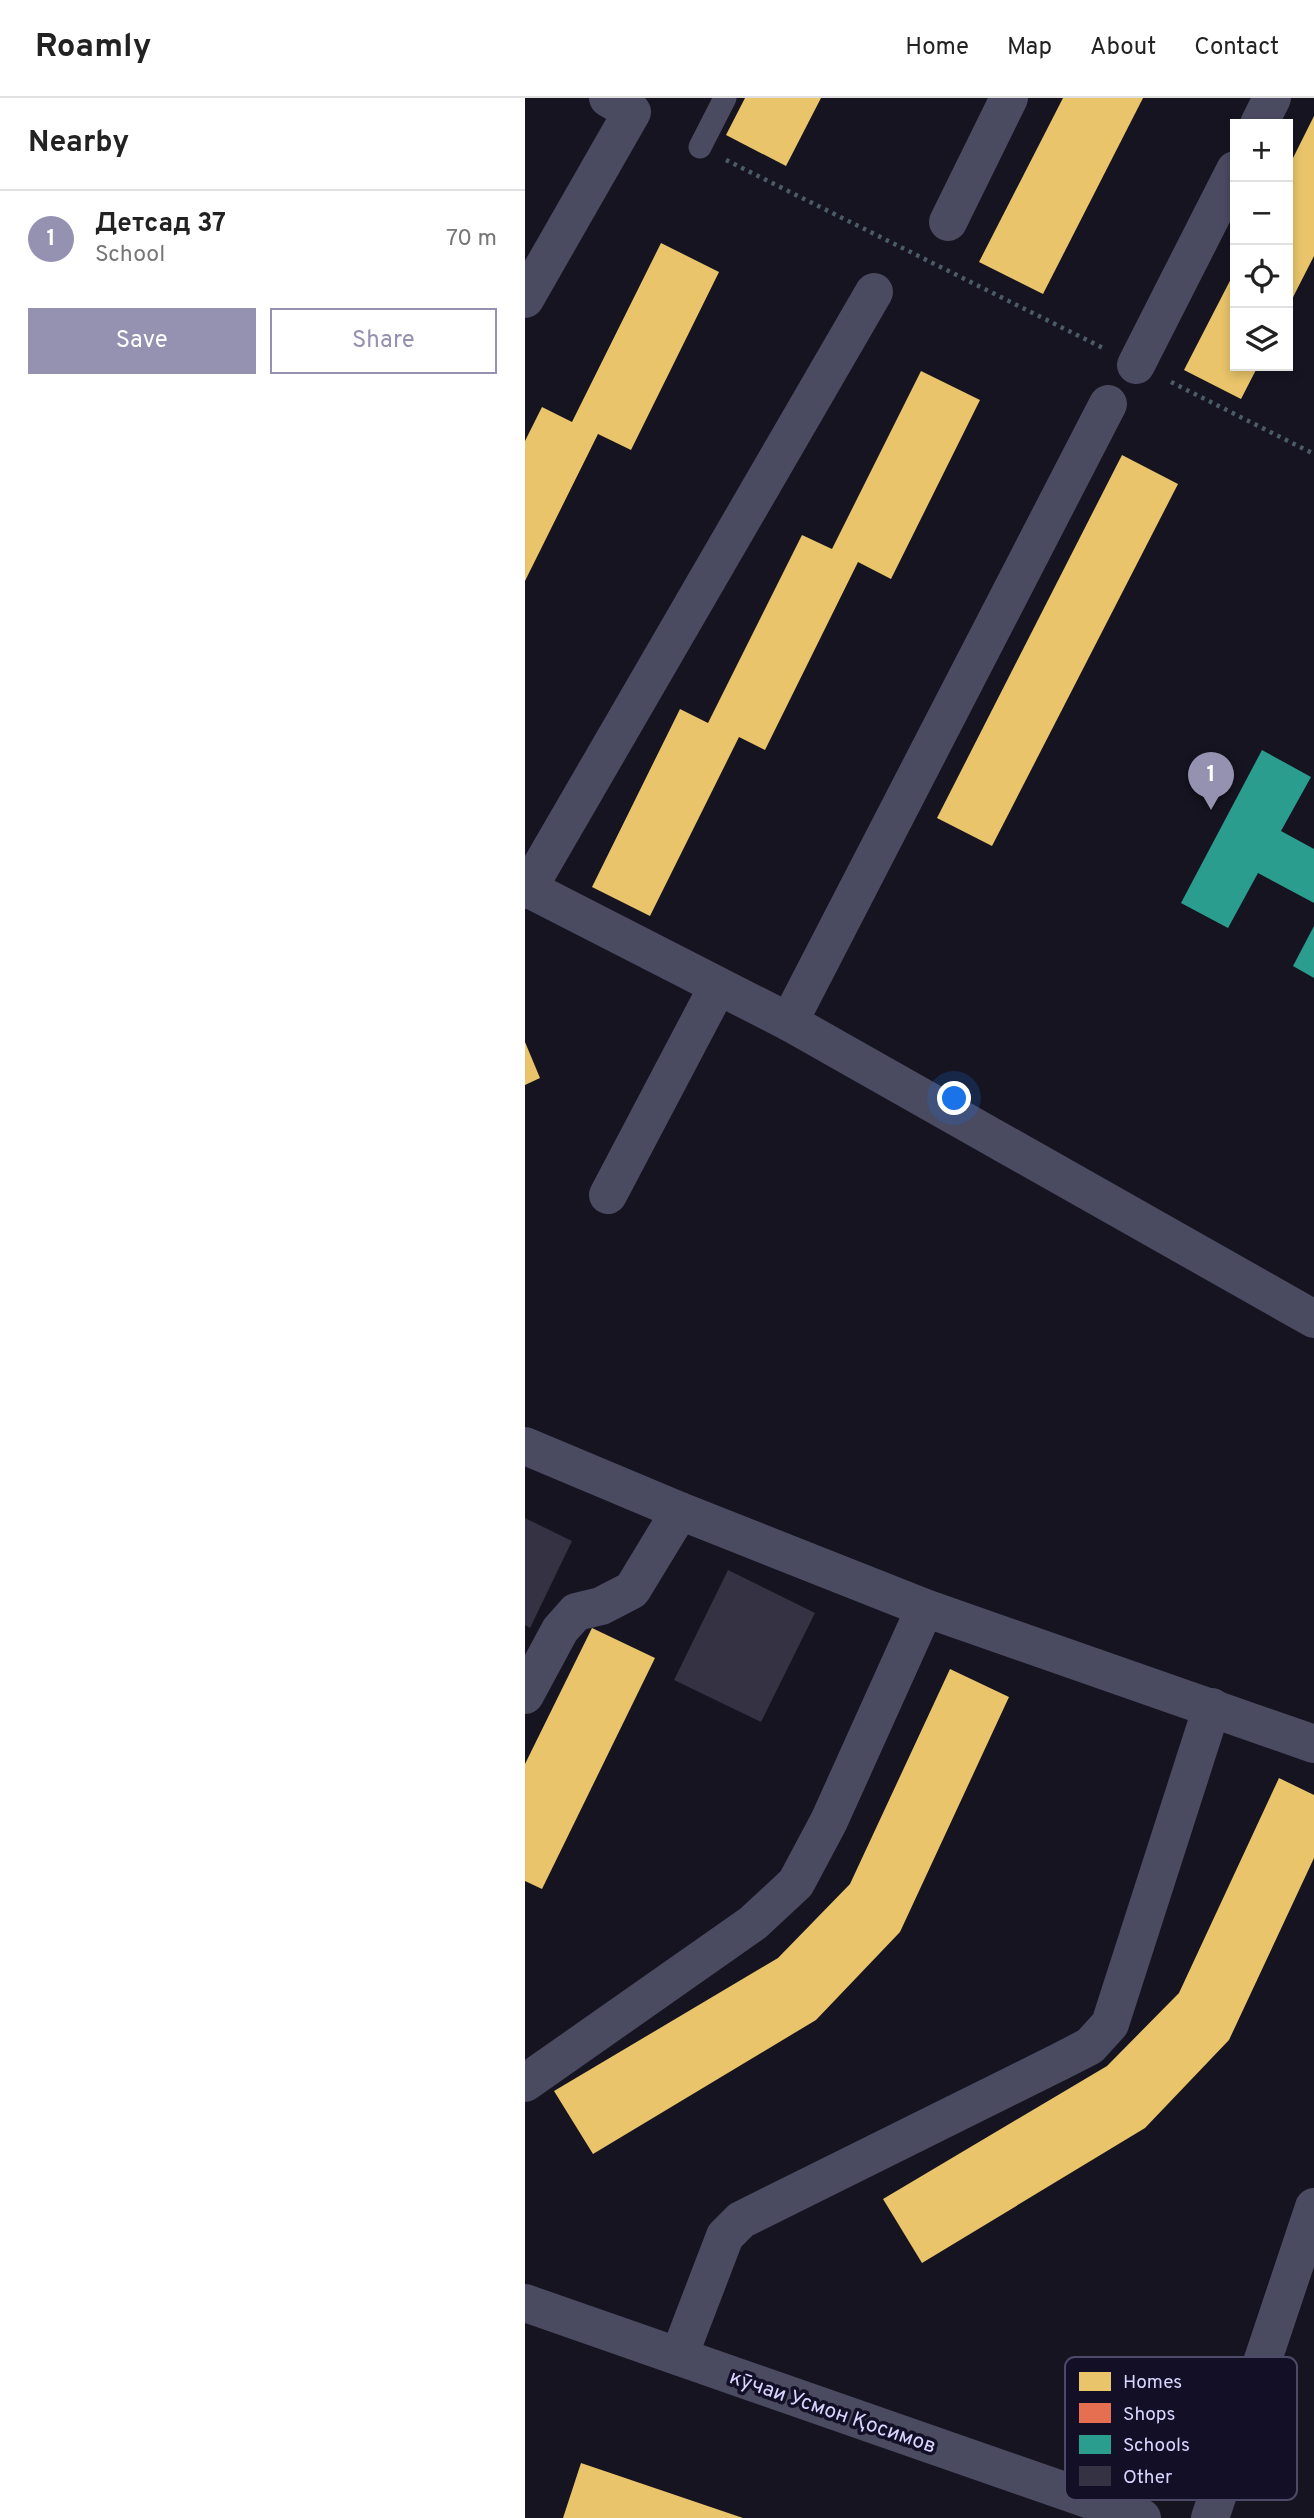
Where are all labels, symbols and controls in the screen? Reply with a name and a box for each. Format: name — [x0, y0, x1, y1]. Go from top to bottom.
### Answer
text: Roamly — [35, 27, 151, 69]
text: Home — [905, 33, 969, 63]
text: Map — [1007, 33, 1052, 63]
text: About — [1090, 33, 1156, 63]
text: Contact — [1194, 33, 1279, 63]
map controls — [1230, 119, 1293, 371]
button: + — [1230, 119, 1293, 182]
text: Nearby — [28, 125, 129, 162]
button: − — [1230, 182, 1293, 245]
text: Детсад 37 — [95, 208, 226, 241]
text: 1 — [46, 225, 56, 254]
text: 70 m — [446, 225, 497, 254]
text: School — [95, 241, 165, 270]
button: locate — [1230, 245, 1293, 308]
button: Save — [28, 308, 256, 374]
button: Share — [270, 308, 497, 374]
button: layers — [1230, 308, 1293, 371]
pin: 1 — [1188, 752, 1234, 810]
your location — [937, 1081, 971, 1115]
legend — [1065, 2357, 1297, 2500]
street label: кӯчаи Усмон Қосимов — [726, 2364, 940, 2461]
text: Homes — [1123, 2371, 1182, 2395]
text: Shops — [1123, 2403, 1175, 2427]
text: Schools — [1123, 2434, 1190, 2458]
text: Other — [1123, 2466, 1173, 2490]

